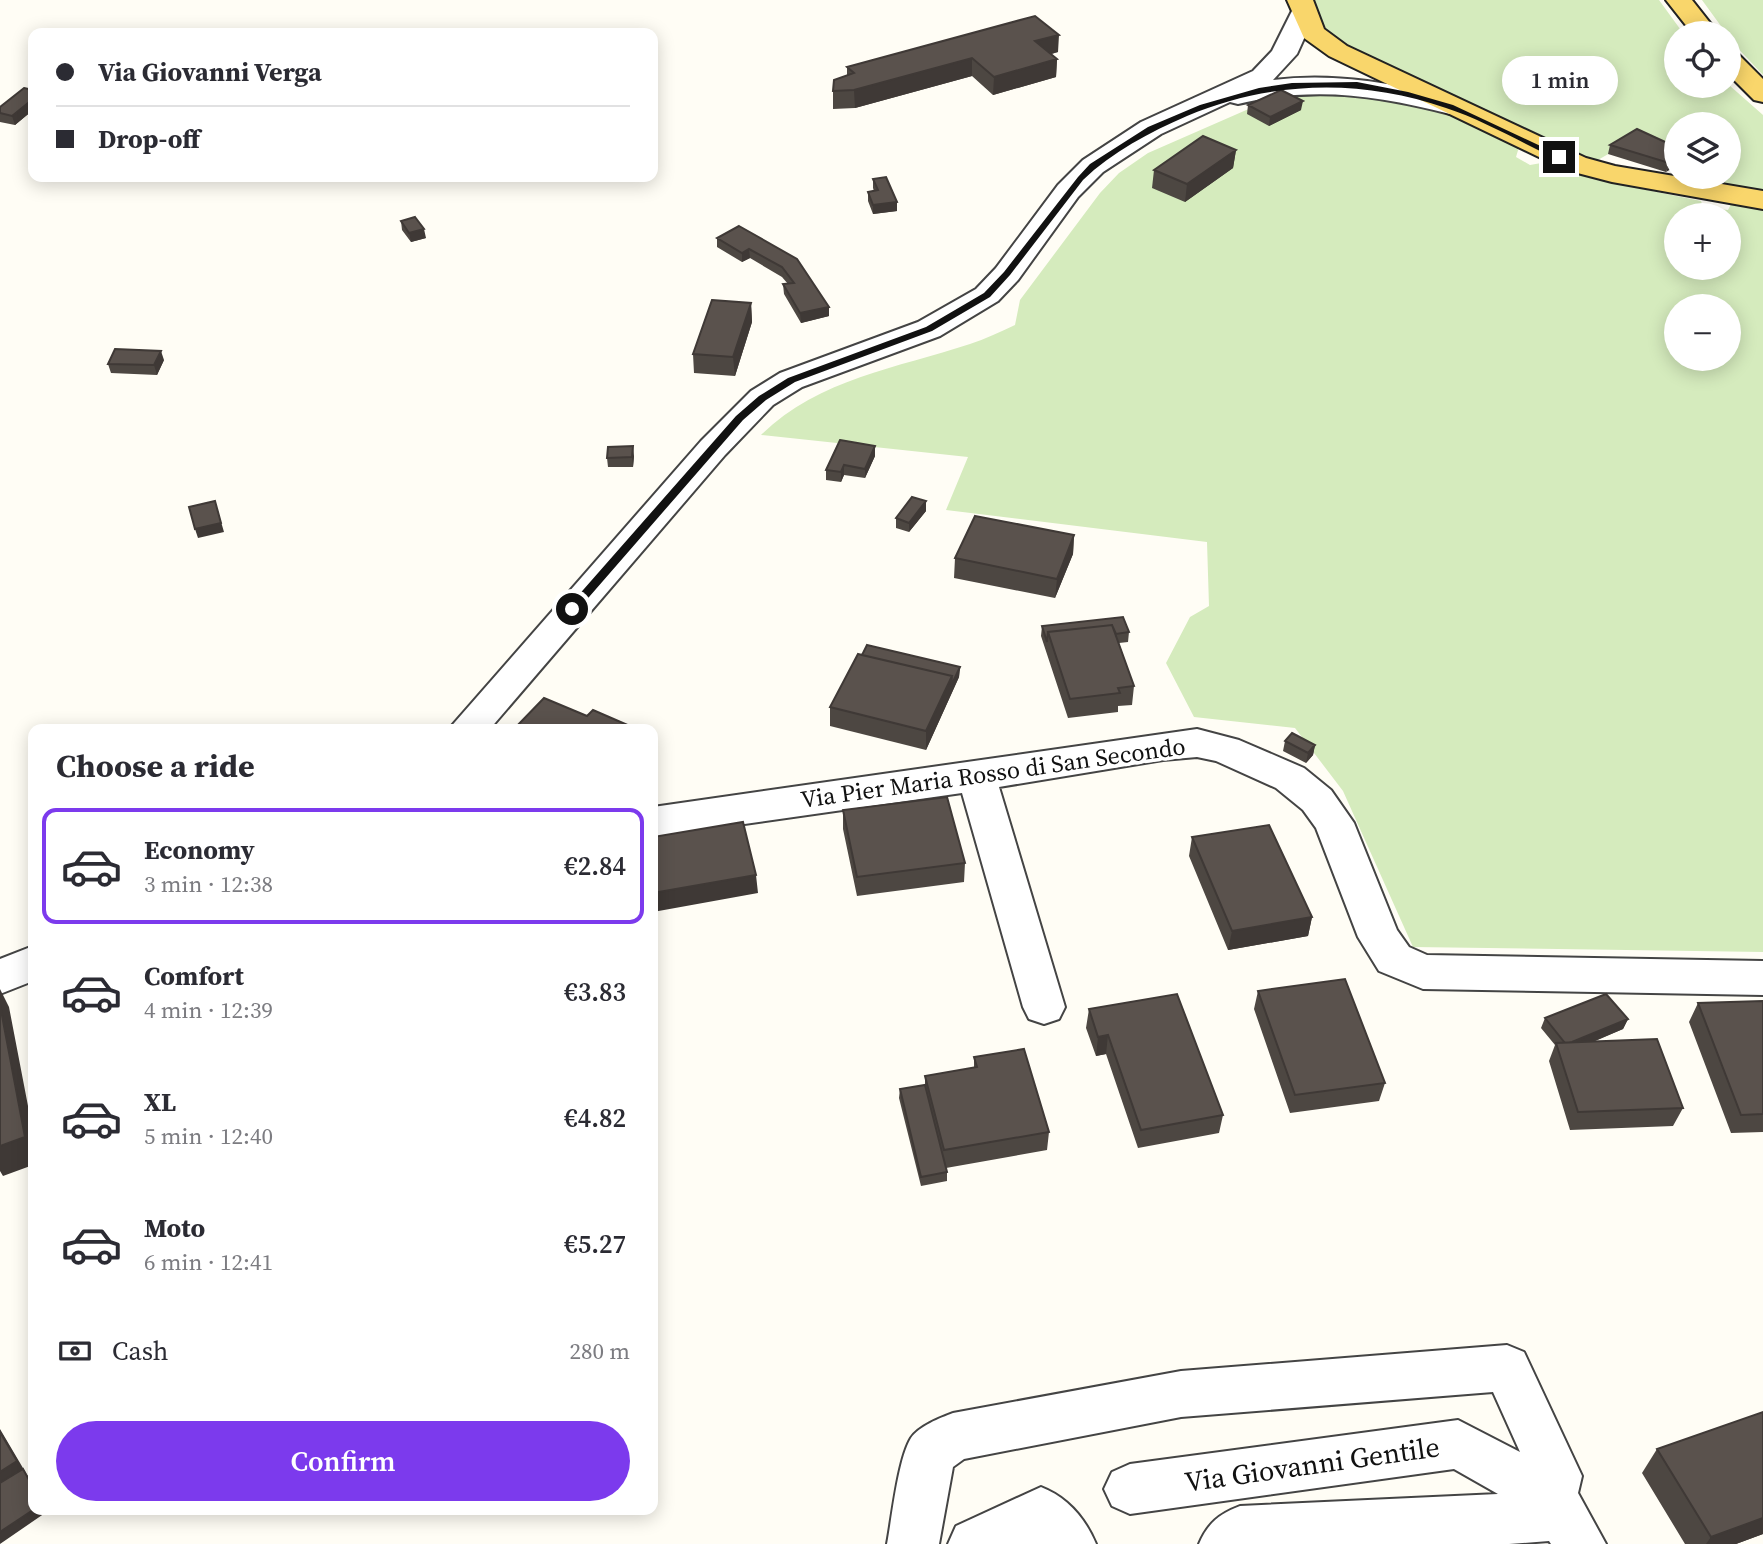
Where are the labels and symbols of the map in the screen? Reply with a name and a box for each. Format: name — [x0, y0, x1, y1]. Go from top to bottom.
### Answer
callout: 1 min — [1501, 55, 1617, 104]
route end — [1543, 141, 1575, 173]
route start — [556, 593, 588, 625]
street label: Via Pier Maria Rosso di San Secondo — [798, 729, 1187, 816]
street label: Via Giovanni Gentile — [1182, 1427, 1442, 1501]

